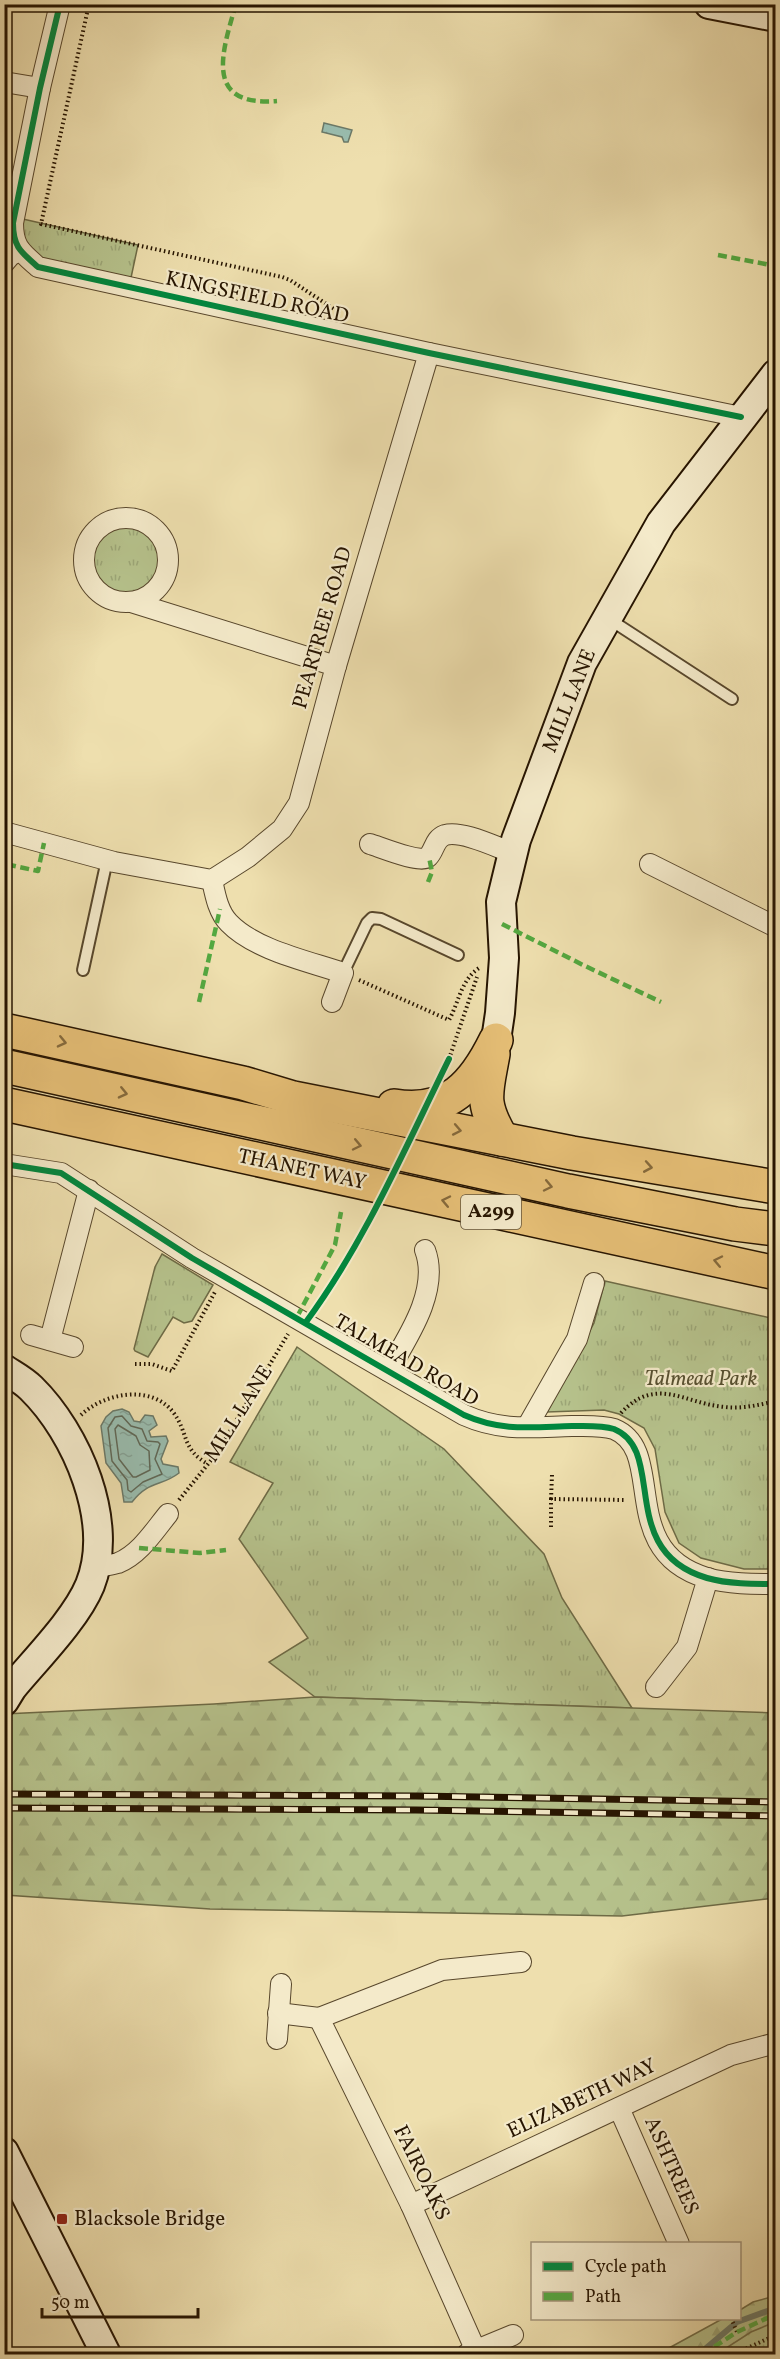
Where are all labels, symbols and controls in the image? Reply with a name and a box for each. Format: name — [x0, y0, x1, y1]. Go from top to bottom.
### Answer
street label: KINGSFIELD ROAD — [163, 264, 351, 332]
street label: PEARTREE ROAD — [286, 544, 360, 712]
street label: MILL LANE — [536, 645, 604, 757]
one-way arrow — [56, 1035, 66, 1048]
one-way arrow — [118, 1086, 128, 1099]
one-way arrow — [451, 1123, 461, 1136]
one-way arrow — [352, 1138, 362, 1151]
street label: THANET WAY — [235, 1142, 369, 1198]
one-way arrow — [643, 1161, 653, 1173]
one-way arrow — [543, 1179, 553, 1192]
road number: A299 — [461, 1195, 521, 1229]
one-way arrow — [441, 1196, 451, 1209]
one-way arrow — [713, 1256, 723, 1269]
street label: TALMEAD ROAD — [328, 1308, 484, 1414]
street label: MILL LANE — [198, 1360, 280, 1468]
park label: Talmead Park — [645, 1365, 758, 1394]
street label: ELIZABETH WAY — [503, 2052, 661, 2146]
street label: ASHTREES — [636, 2112, 706, 2220]
street label: FAIROAKS — [385, 2121, 457, 2225]
place label: Blacksole Bridge — [74, 2205, 225, 2234]
marker: Blacksole Bridge — [55, 2212, 69, 2226]
legend — [531, 2242, 741, 2320]
text: Cycle path — [585, 2255, 667, 2280]
scale bar — [42, 2281, 198, 2319]
text: Path — [585, 2285, 621, 2310]
text: 50 m — [51, 2291, 90, 2316]

